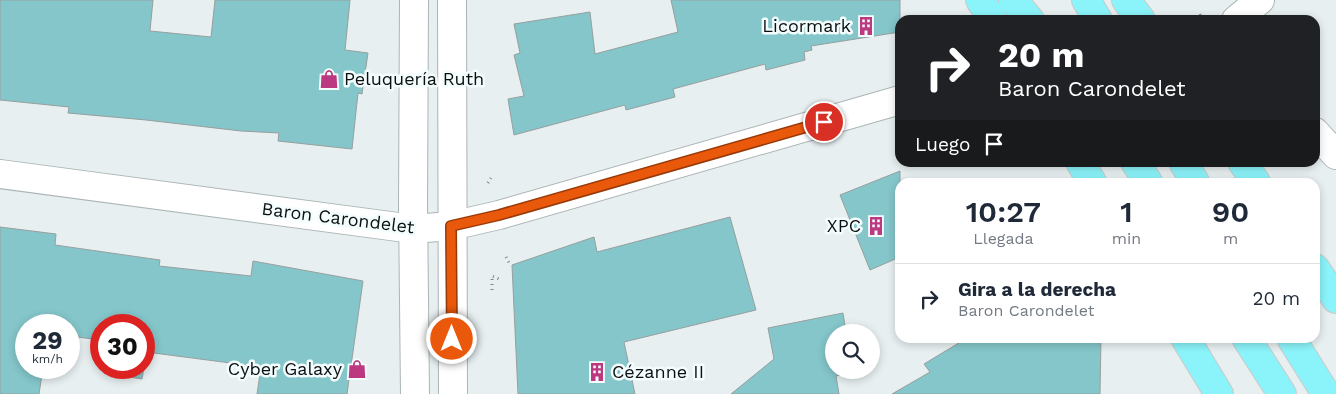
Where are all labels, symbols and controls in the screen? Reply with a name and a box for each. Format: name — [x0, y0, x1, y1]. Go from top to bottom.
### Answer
place label: Licormark — [762, 15, 851, 36]
building icon: Licormark — [855, 15, 877, 37]
text: 20 m — [998, 34, 1084, 76]
icon: right — [915, 35, 980, 100]
shop icon: Peluquería Ruth — [318, 68, 340, 90]
place label: Peluquería Ruth — [344, 68, 484, 89]
text: Baron Carondelet — [998, 76, 1186, 101]
pin — [803, 101, 845, 143]
icon: arrive — [810, 108, 838, 136]
icon: arrive — [980, 130, 1008, 158]
text: Luego — [915, 133, 970, 156]
text: 10:27 — [966, 194, 1041, 229]
text: 1 — [1120, 194, 1133, 229]
text: 90 — [1212, 194, 1249, 229]
street label: Baron Carondelet — [261, 198, 416, 237]
place label: XPC — [827, 215, 861, 236]
building icon: XPC — [865, 215, 887, 237]
text: Llegada — [973, 229, 1034, 248]
text: min — [1112, 229, 1141, 248]
text: m — [1223, 229, 1238, 248]
text: Gira a la derecha — [958, 278, 1116, 301]
icon: right — [915, 285, 943, 313]
text: 20 m — [1253, 287, 1300, 310]
text: Baron Carondelet — [958, 301, 1094, 320]
position arrow — [425, 312, 477, 364]
speed limit sign: 30 — [90, 314, 155, 379]
map controls — [825, 324, 880, 379]
button: search — [825, 324, 880, 379]
text: 29 — [32, 326, 63, 355]
text: km/h — [32, 352, 63, 366]
place label: Cyber Galaxy — [228, 358, 343, 379]
shop icon: Cyber Galaxy — [346, 358, 368, 380]
building icon: Cézanne II — [586, 361, 608, 383]
place label: Cézanne II — [612, 361, 704, 382]

